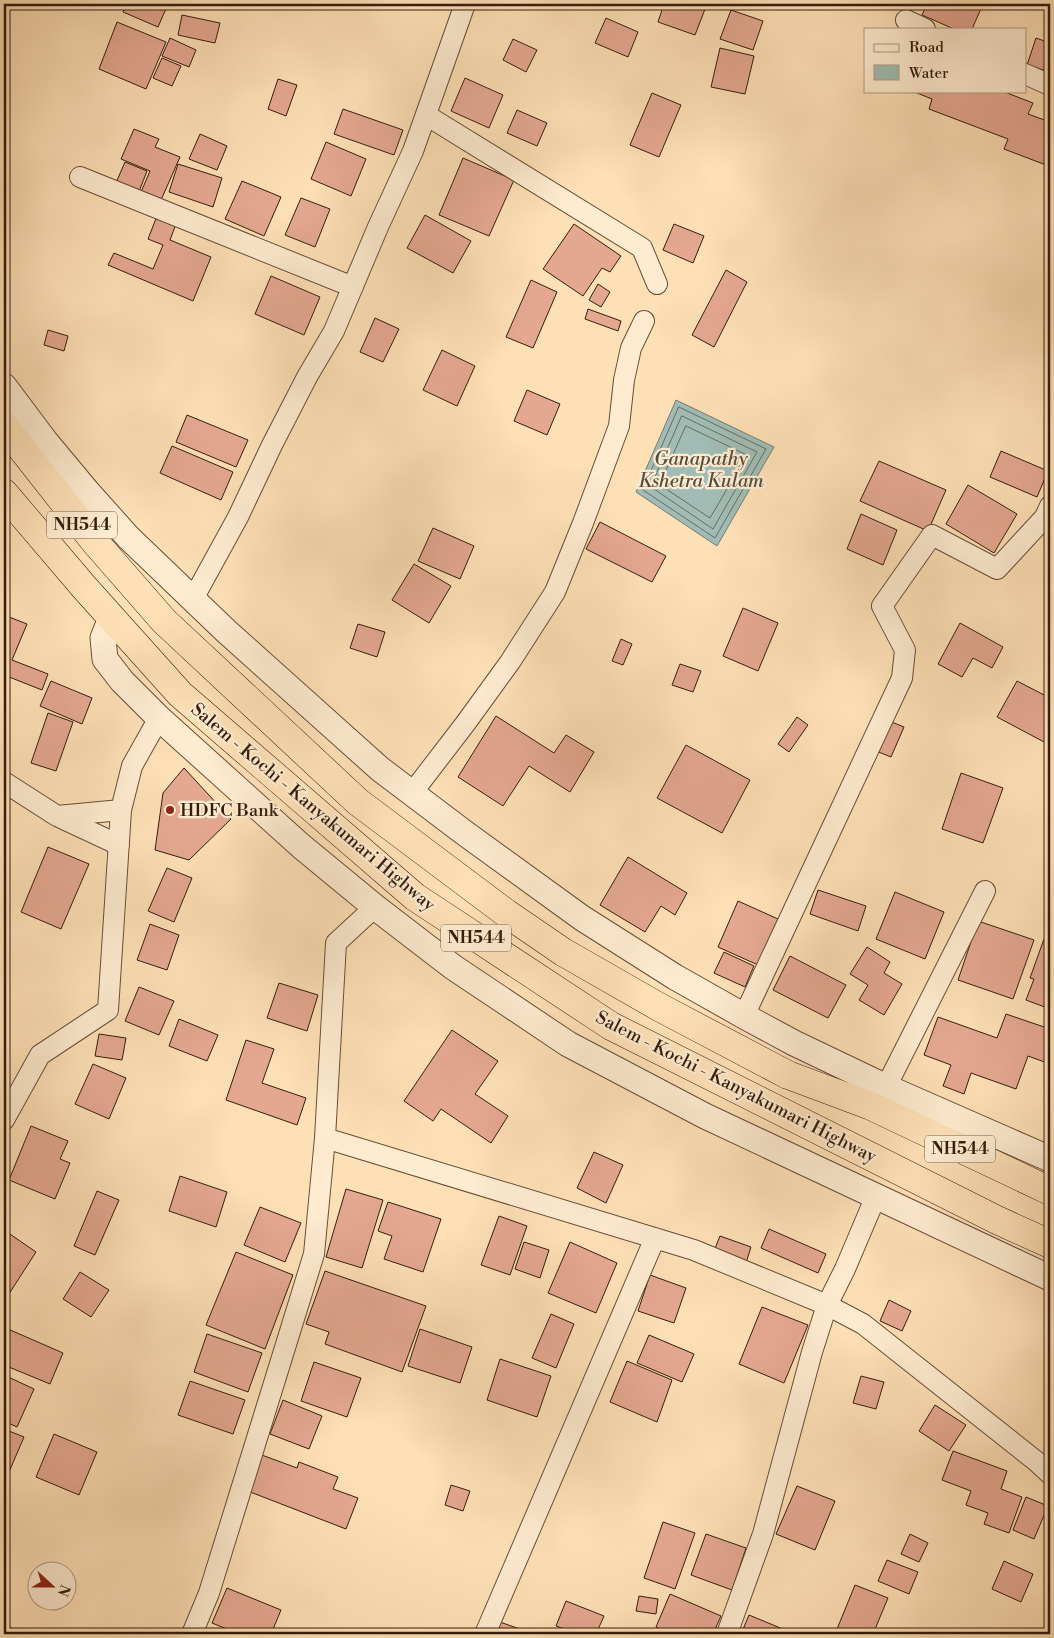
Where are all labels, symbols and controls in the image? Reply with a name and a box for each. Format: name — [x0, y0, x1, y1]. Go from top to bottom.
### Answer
legend — [864, 28, 1026, 92]
text: Road — [909, 38, 944, 57]
text: Water — [908, 64, 949, 83]
water label: Ganapathy Kshetra Kulam — [638, 447, 764, 493]
road number: NH544 — [47, 512, 117, 538]
street label: Salem - Kochi - Kanyakumari Highway — [186, 698, 440, 916]
place label: HDFC Bank — [180, 799, 280, 822]
marker: HDFC Bank — [164, 804, 176, 816]
road number: NH544 — [441, 924, 511, 951]
street label: Salem - Kochi - Kanyakumari Highway — [592, 1006, 880, 1168]
road number: NH544 — [925, 1136, 995, 1162]
north arrow — [28, 1560, 78, 1610]
text: N — [53, 1582, 74, 1599]

